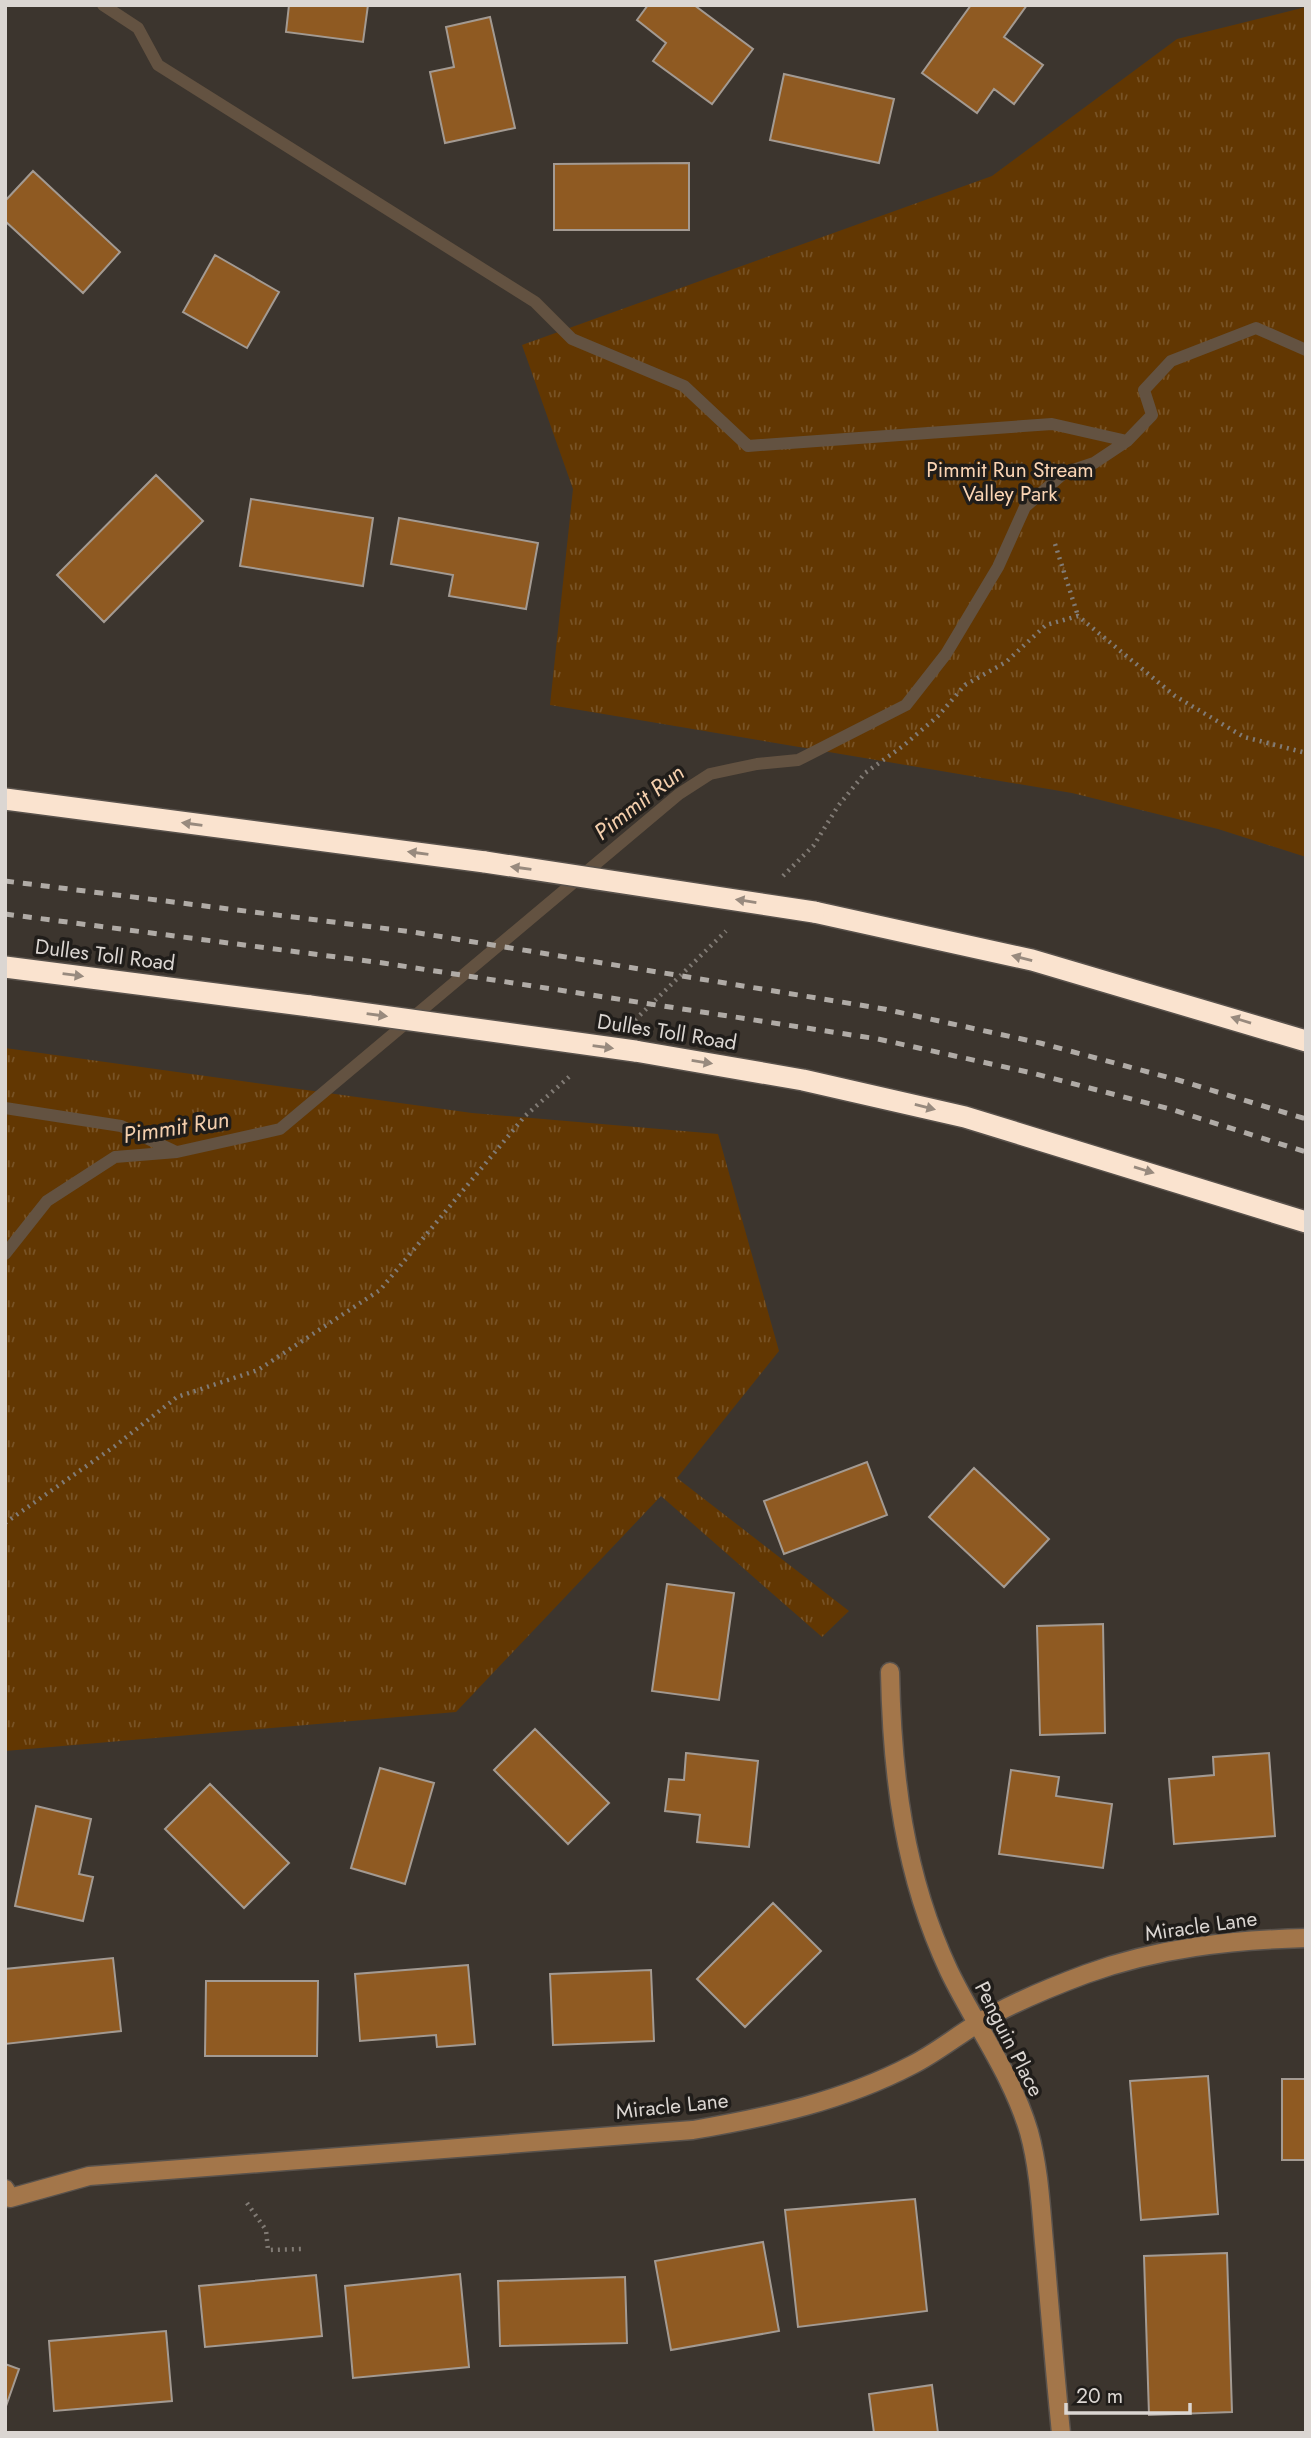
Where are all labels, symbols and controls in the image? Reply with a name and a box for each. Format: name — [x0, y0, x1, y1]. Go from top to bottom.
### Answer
park label: Pimmit Run Stream Valley Park — [926, 455, 1094, 509]
water label: Pimmit Run — [586, 756, 692, 848]
one-way arrow — [181, 818, 203, 829]
one-way arrow — [406, 848, 428, 859]
one-way arrow — [510, 862, 532, 873]
one-way arrow — [735, 895, 757, 906]
street label: Dulles Toll Road — [33, 932, 177, 978]
one-way arrow — [1011, 952, 1033, 963]
one-way arrow — [62, 970, 84, 981]
street label: Dulles Toll Road — [595, 1006, 739, 1058]
one-way arrow — [366, 1010, 388, 1021]
one-way arrow — [1230, 1015, 1251, 1025]
one-way arrow — [592, 1041, 614, 1052]
one-way arrow — [691, 1057, 713, 1068]
water label: Pimmit Run — [121, 1102, 231, 1152]
one-way arrow — [914, 1102, 936, 1113]
one-way arrow — [1134, 1165, 1155, 1176]
street label: Miracle Lane — [1143, 1903, 1259, 1949]
street label: Penguin Place — [967, 1976, 1051, 2102]
street label: Miracle Lane — [614, 2085, 730, 2127]
scale bar — [1066, 2372, 1190, 2416]
text: 20 m — [1076, 2381, 1123, 2411]

